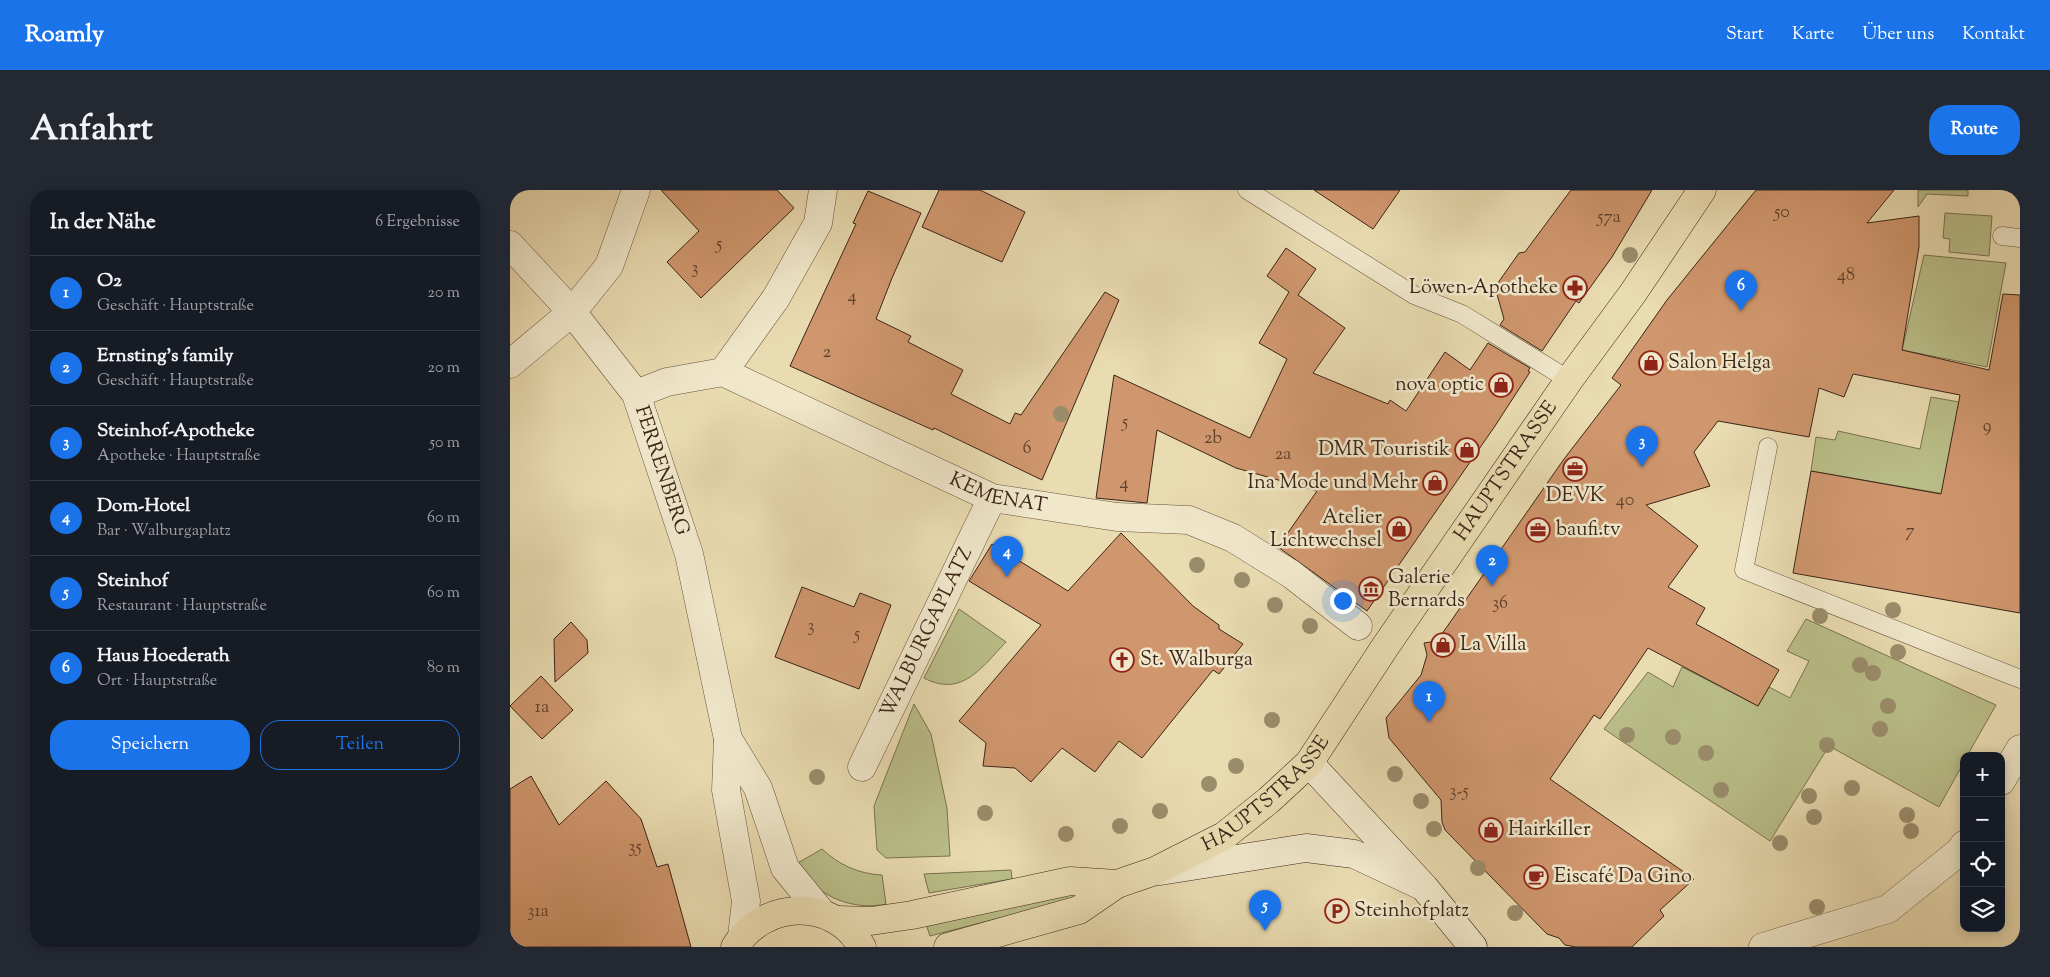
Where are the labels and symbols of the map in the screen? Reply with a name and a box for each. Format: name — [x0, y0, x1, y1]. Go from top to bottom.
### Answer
house number: 50 — [1773, 200, 1790, 226]
house number: 57a — [1596, 205, 1621, 231]
house number: 5 — [715, 232, 722, 258]
house number: 3 — [691, 256, 699, 282]
house number: 48 — [1837, 263, 1855, 289]
pin: 6 — [1725, 270, 1757, 311]
place label: Löwen-Apotheke — [1409, 274, 1558, 303]
pharmacy icon: Löwen-Apotheke — [1562, 275, 1588, 301]
house number: 4 — [847, 284, 857, 310]
house number: 2 — [823, 340, 832, 366]
place label: Salon Helga — [1668, 349, 1771, 378]
shop icon: Salon Helga — [1638, 350, 1664, 376]
place label: nova optic — [1395, 371, 1484, 400]
shop icon: nova optic — [1488, 372, 1514, 398]
street label: HAUPTSTRASSE — [1447, 395, 1565, 547]
street label: FERRENBERG — [626, 402, 696, 539]
house number: 5 — [1121, 410, 1128, 436]
house number: 9 — [1983, 414, 1992, 440]
house number: 2b — [1204, 426, 1222, 452]
pin: 3 — [1626, 426, 1658, 467]
house number: 6 — [1023, 436, 1032, 462]
place label: DMR Touristik — [1318, 436, 1450, 465]
shop icon: DMR Touristik — [1454, 437, 1480, 463]
house number: 2a — [1275, 442, 1291, 468]
office icon: DEVK — [1562, 456, 1588, 482]
street label: KEMENAT — [944, 465, 1049, 521]
place label: Ina Mode und Mehr — [1247, 469, 1418, 498]
shop icon: Ina Mode und Mehr — [1422, 470, 1448, 496]
house number: 4 — [1119, 471, 1129, 497]
place label: DEVK — [1546, 482, 1605, 511]
house number: 40 — [1616, 488, 1634, 514]
place label: Atelier Lichtwechsel — [1270, 504, 1382, 556]
shop icon: Atelier Lichtwechsel — [1386, 516, 1412, 542]
place label: baufi.tv — [1556, 516, 1621, 545]
office icon: baufi.tv — [1525, 517, 1551, 543]
house number: 7 — [1905, 519, 1915, 545]
pin: 4 — [991, 536, 1023, 577]
street label: WALBURGAPLATZ — [873, 543, 980, 723]
pin: 2 — [1476, 545, 1508, 586]
place label: Galerie Bernards — [1388, 564, 1465, 616]
museum icon: Galerie Bernards — [1358, 576, 1384, 602]
your location — [1330, 588, 1356, 614]
house number: 36 — [1492, 591, 1508, 617]
house number: 3 — [807, 614, 815, 640]
house number: 5 — [853, 622, 860, 648]
place label: La Villa — [1460, 631, 1527, 660]
shop icon: La Villa — [1430, 632, 1456, 658]
place label: St. Walburga — [1140, 646, 1253, 675]
church icon: St. Walburga — [1109, 647, 1135, 673]
pin: 1 — [1413, 681, 1445, 722]
house number: 1a — [535, 695, 549, 721]
street label: HAUPTSTRASSE — [1197, 730, 1337, 859]
house number: 3-5 — [1449, 779, 1469, 805]
place label: Hairkiller — [1508, 816, 1591, 845]
shop icon: Hairkiller — [1478, 817, 1504, 843]
house number: 35 — [628, 835, 642, 861]
place label: Eiscafé Da Gino — [1554, 863, 1692, 892]
cafe icon: Eiscafé Da Gino — [1523, 864, 1549, 890]
pin: 5 — [1249, 890, 1281, 931]
place label: Steinhofplatz — [1354, 897, 1469, 926]
parking icon: Steinhofplatz — [1324, 898, 1350, 924]
house number: 31a — [527, 899, 549, 925]

